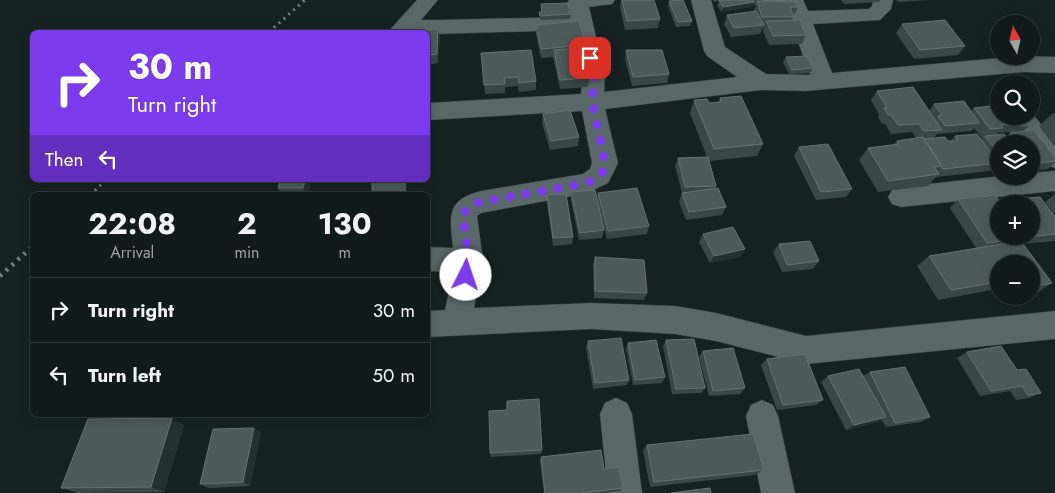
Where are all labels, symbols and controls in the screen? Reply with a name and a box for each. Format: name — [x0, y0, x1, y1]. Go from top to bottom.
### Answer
north arrow — [990, 15, 1040, 65]
map controls — [990, 15, 1040, 305]
pin — [569, 37, 611, 79]
text: 30 m — [128, 42, 212, 92]
icon: arrive — [576, 44, 604, 72]
icon: right — [45, 50, 110, 115]
button: search — [990, 75, 1040, 125]
text: Turn right — [128, 88, 216, 120]
button: layers — [990, 135, 1040, 185]
icon: left — [94, 145, 122, 173]
text: Then — [45, 146, 84, 173]
button: + — [990, 195, 1040, 245]
text: 22:08 — [88, 202, 176, 245]
text: 2 — [237, 202, 257, 245]
text: 130 — [318, 202, 372, 245]
text: Arrival — [110, 241, 154, 264]
text: min — [234, 241, 259, 264]
text: m — [338, 241, 351, 264]
position arrow — [439, 248, 491, 300]
button: − — [990, 255, 1040, 305]
icon: right — [45, 296, 73, 324]
text: Turn right — [88, 297, 174, 324]
text: 30 m — [373, 297, 415, 324]
icon: left — [45, 361, 73, 389]
text: Turn left — [88, 362, 161, 389]
text: 50 m — [372, 362, 415, 389]

